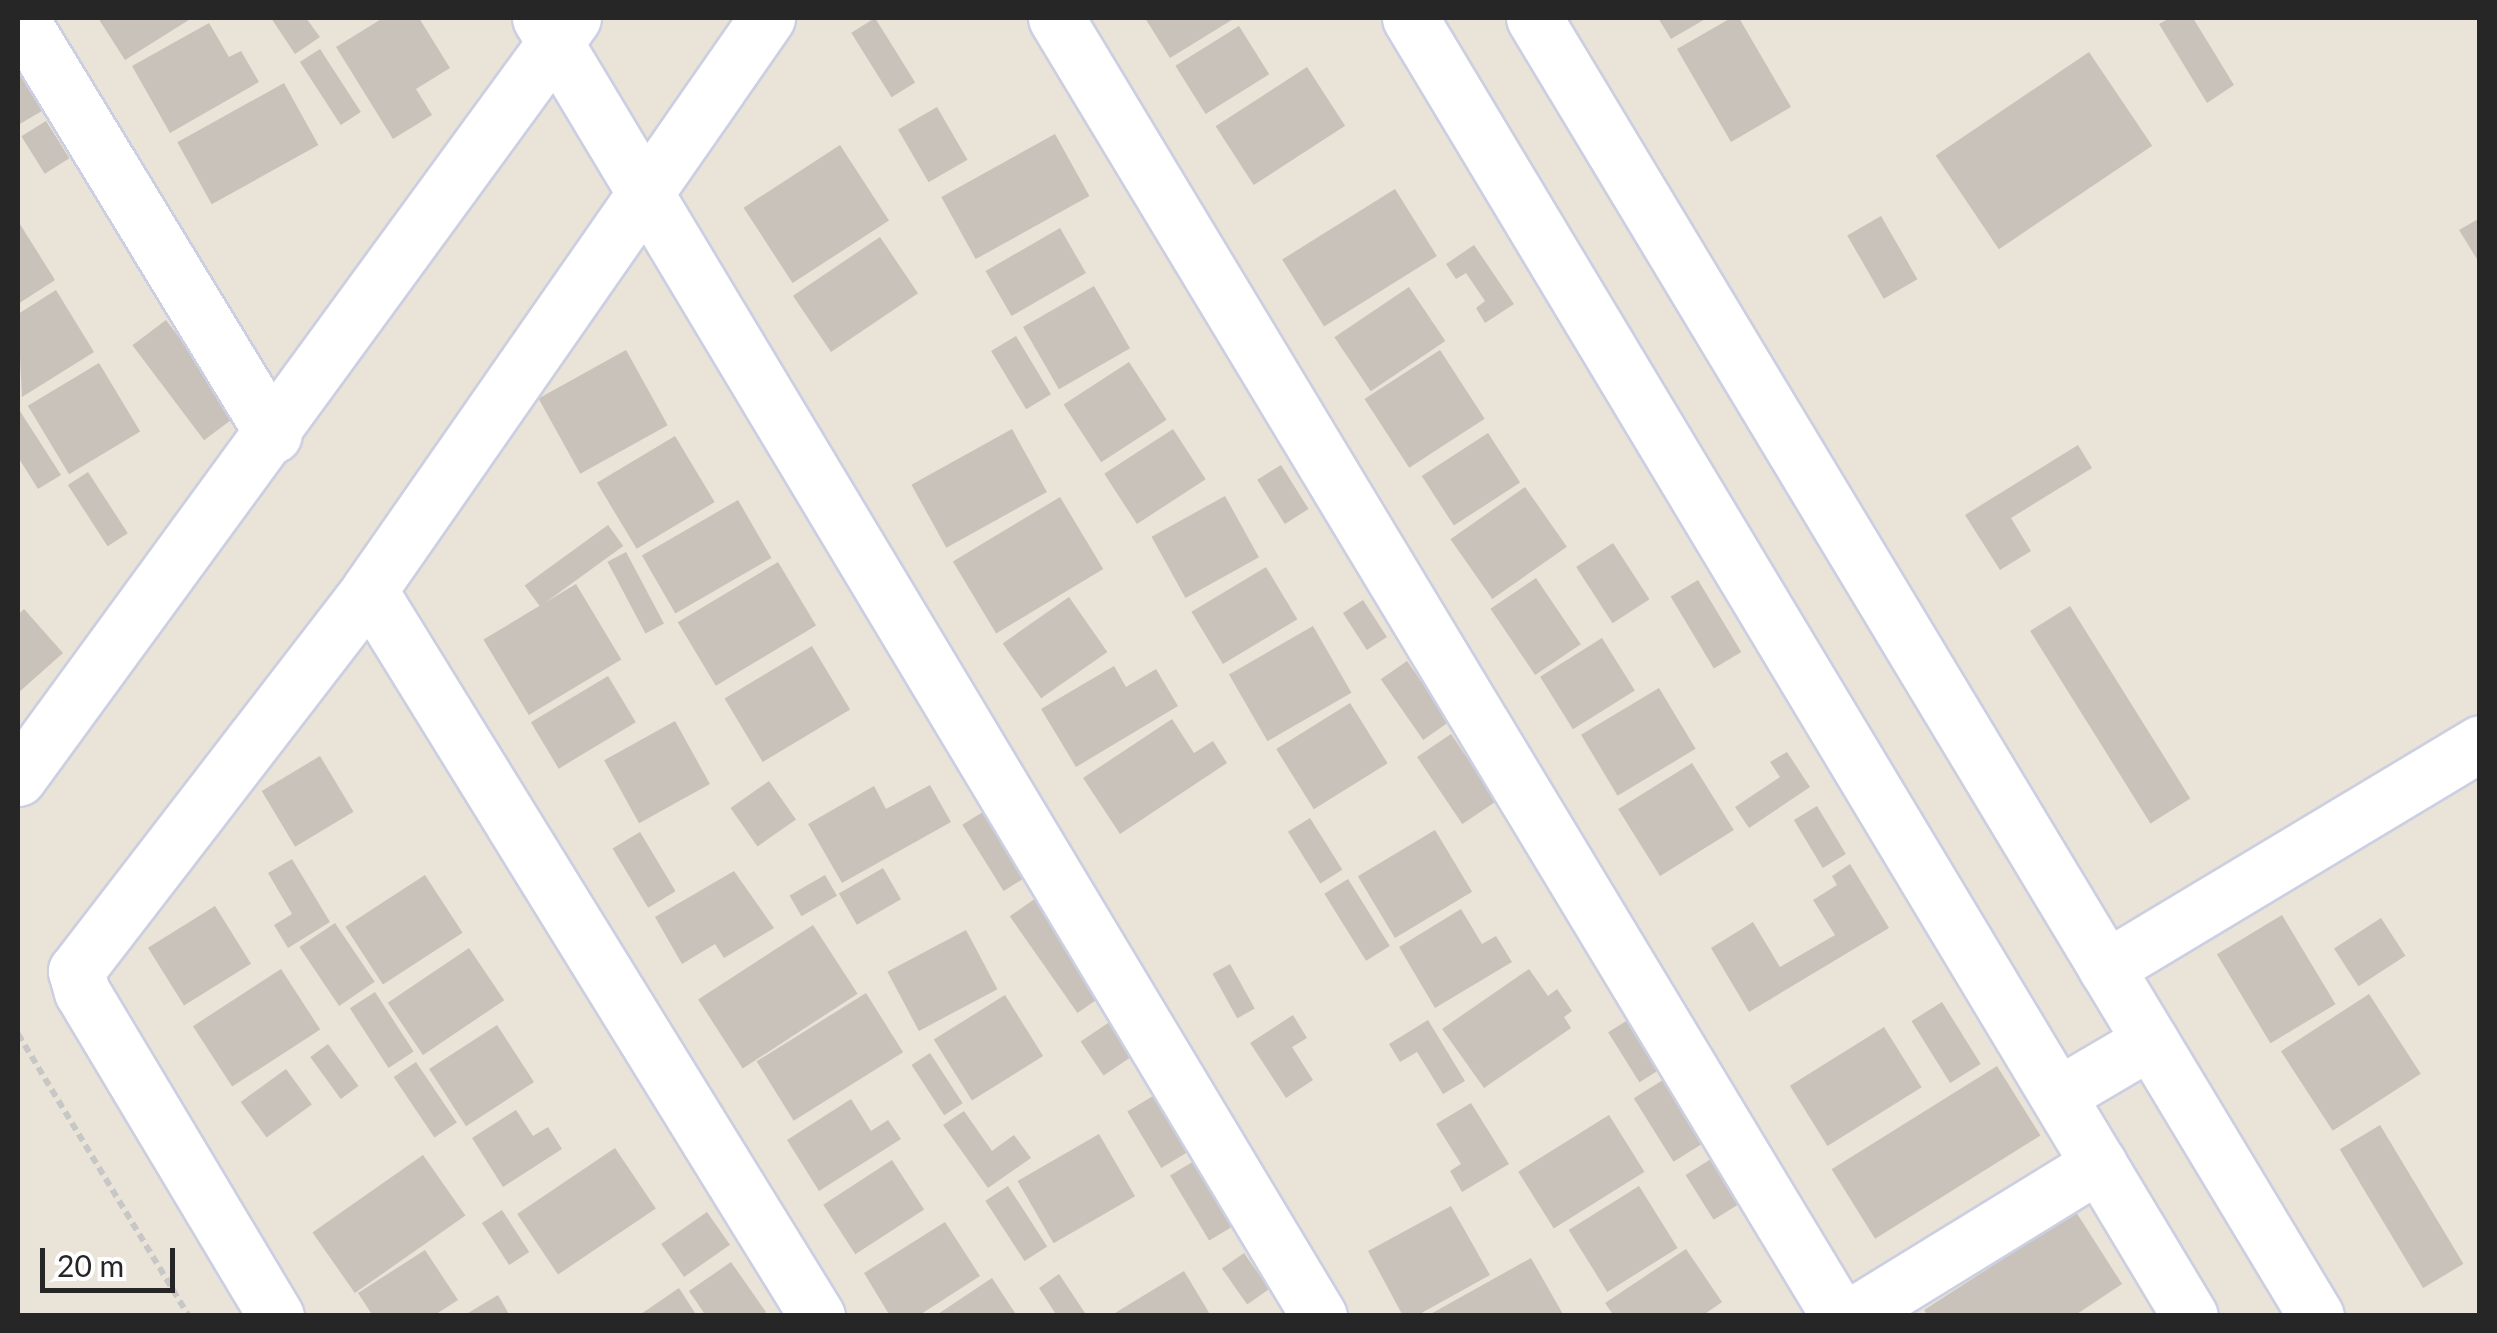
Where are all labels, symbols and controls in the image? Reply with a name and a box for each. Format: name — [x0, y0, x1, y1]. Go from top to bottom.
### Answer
scale bar — [45, 1228, 180, 1290]
text: 20 m — [57, 1247, 124, 1283]

